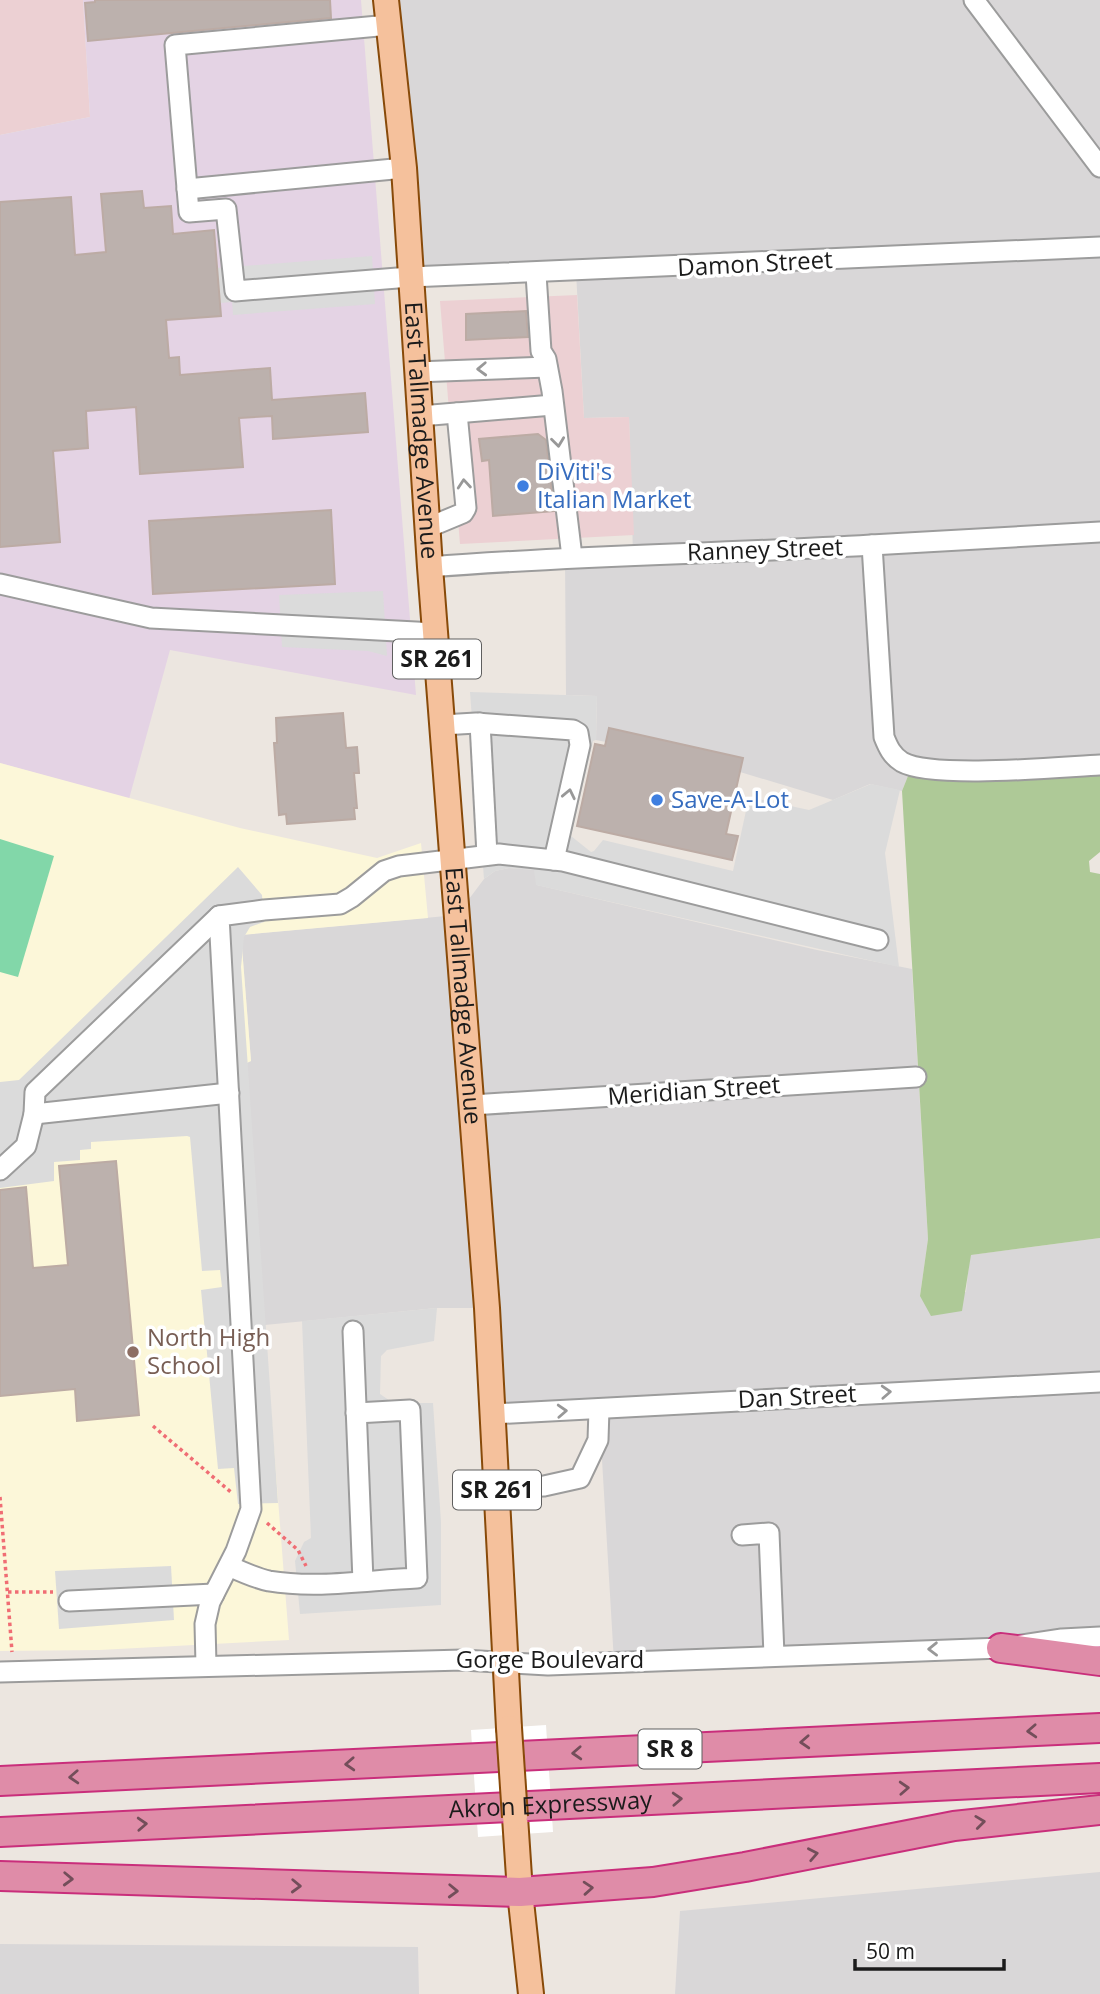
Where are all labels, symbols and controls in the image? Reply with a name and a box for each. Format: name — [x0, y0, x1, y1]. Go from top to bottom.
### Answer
street label: Damon Street — [676, 242, 833, 283]
street label: East Tallmadge Avenue — [398, 300, 447, 560]
one-way arrow — [476, 362, 487, 377]
one-way arrow — [551, 436, 566, 448]
place label: DiViti's Italian Market — [537, 454, 691, 515]
one-way arrow — [456, 478, 471, 490]
marker: DiViti's Italian Market — [515, 478, 531, 494]
street label: Ranney Street — [686, 529, 844, 568]
road number: SR 261 — [393, 639, 481, 678]
place label: Save-A-Lot — [671, 782, 789, 815]
one-way arrow — [561, 788, 575, 800]
marker: Save-A-Lot — [649, 792, 665, 808]
street label: East Tallmadge Avenue — [438, 866, 491, 1126]
street label: Meridian Street — [606, 1067, 781, 1112]
place label: North High School — [147, 1320, 270, 1381]
marker: North High School — [125, 1344, 141, 1360]
street label: Dan Street — [737, 1376, 857, 1415]
one-way arrow — [881, 1385, 892, 1400]
one-way arrow — [556, 1404, 567, 1419]
road number: SR 261 — [453, 1470, 541, 1510]
one-way arrow — [927, 1641, 938, 1657]
street label: Gorge Boulevard — [456, 1642, 644, 1675]
one-way arrow — [1026, 1724, 1037, 1739]
road number: SR 8 — [638, 1730, 702, 1768]
one-way arrow — [799, 1735, 810, 1750]
one-way arrow — [572, 1745, 583, 1760]
one-way arrow — [344, 1757, 355, 1772]
one-way arrow — [68, 1770, 79, 1785]
one-way arrow — [899, 1781, 910, 1796]
street label: Akron Expressway — [448, 1782, 654, 1825]
one-way arrow — [671, 1792, 682, 1807]
one-way arrow — [974, 1815, 986, 1830]
one-way arrow — [136, 1817, 147, 1832]
one-way arrow — [807, 1847, 819, 1862]
one-way arrow — [63, 1871, 74, 1886]
one-way arrow — [291, 1878, 301, 1894]
one-way arrow — [583, 1881, 594, 1896]
one-way arrow — [448, 1884, 459, 1899]
scale bar — [855, 1927, 1004, 1971]
text: 50 m — [866, 1937, 915, 1965]

